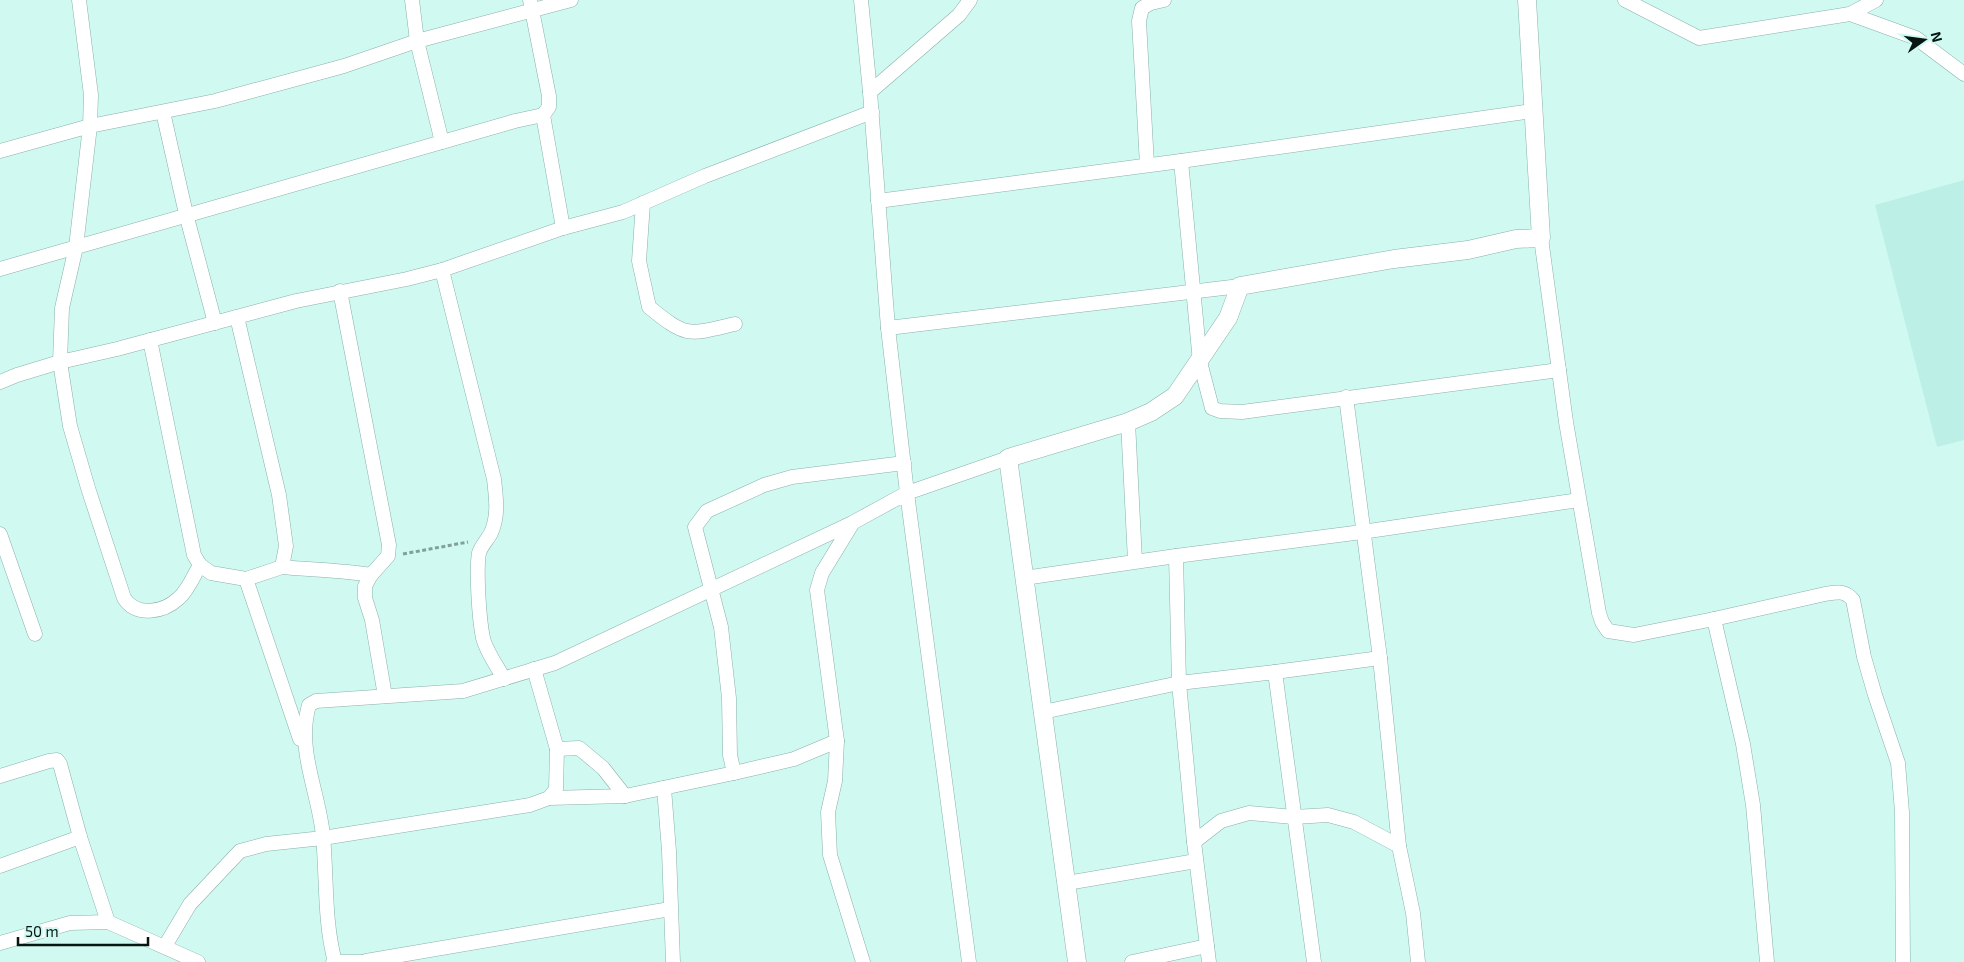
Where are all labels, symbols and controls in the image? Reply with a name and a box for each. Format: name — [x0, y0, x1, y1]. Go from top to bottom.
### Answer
north arrow — [1899, 15, 1949, 65]
text: N — [1928, 30, 1947, 44]
scale bar — [18, 914, 148, 946]
text: 50 m — [25, 922, 59, 940]

